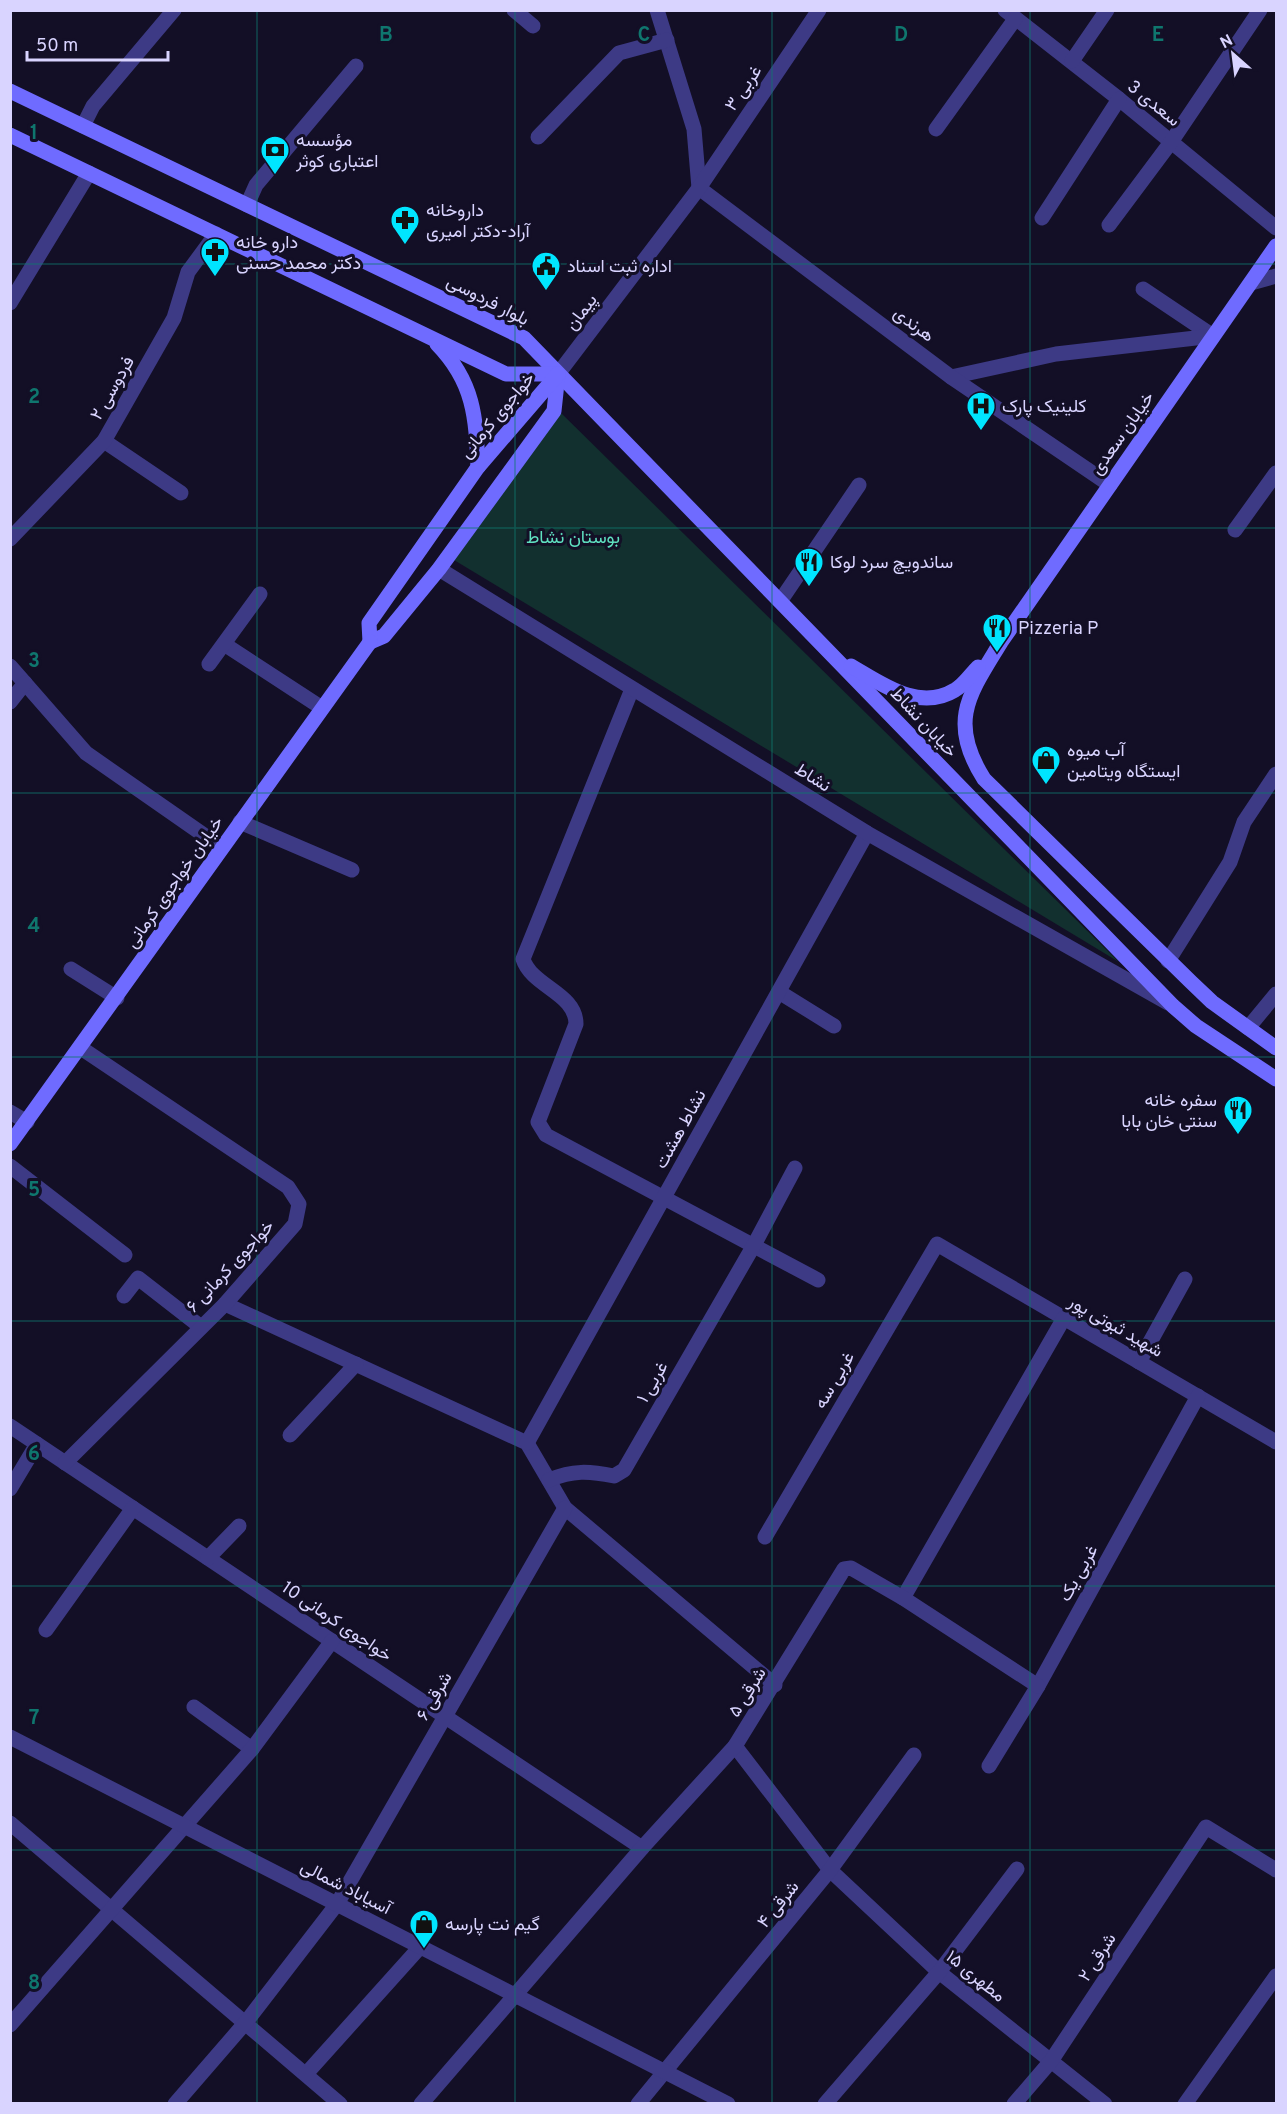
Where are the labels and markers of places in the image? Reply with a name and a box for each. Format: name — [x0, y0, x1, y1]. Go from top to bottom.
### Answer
place label: مؤسسه اعتباری کوثر — [295, 130, 379, 174]
bank icon: مؤسسه اعتباری کوثر — [259, 134, 291, 176]
place label: داروخانه آراد-دکتر امیری — [426, 200, 532, 244]
pharmacy icon: داروخانه آراد-دکتر امیری — [389, 204, 421, 246]
place label: دارو خانه دکتر محمد حسنی — [236, 232, 361, 276]
pharmacy icon: دارو خانه دکتر محمد حسنی — [199, 236, 231, 278]
public building icon: اداره ثبت اسناد — [530, 250, 562, 292]
place label: اداره ثبت اسناد — [567, 256, 672, 279]
hospital icon: کلینیک پارک — [965, 390, 997, 432]
place label: کلینیک پارک — [1002, 396, 1087, 419]
restaurant icon: ساندویچ سرد لوکا — [793, 546, 825, 588]
place label: ساندویچ سرد لوکا — [830, 552, 953, 575]
restaurant icon: Pizzeria P — [981, 612, 1013, 654]
place label: Pizzeria P — [1018, 618, 1098, 641]
place label: آب میوه ایستگاه ویتامین — [1067, 740, 1180, 784]
shop icon: آب میوه ایستگاه ویتامین — [1030, 744, 1062, 786]
place label: سفره خانه سنتی خان بابا — [1121, 1090, 1217, 1134]
restaurant icon: سفره خانه سنتی خان بابا — [1222, 1094, 1254, 1136]
shop icon: گیم نت پارسه — [408, 1908, 440, 1950]
place label: گیم نت پارسه — [445, 1914, 540, 1937]

